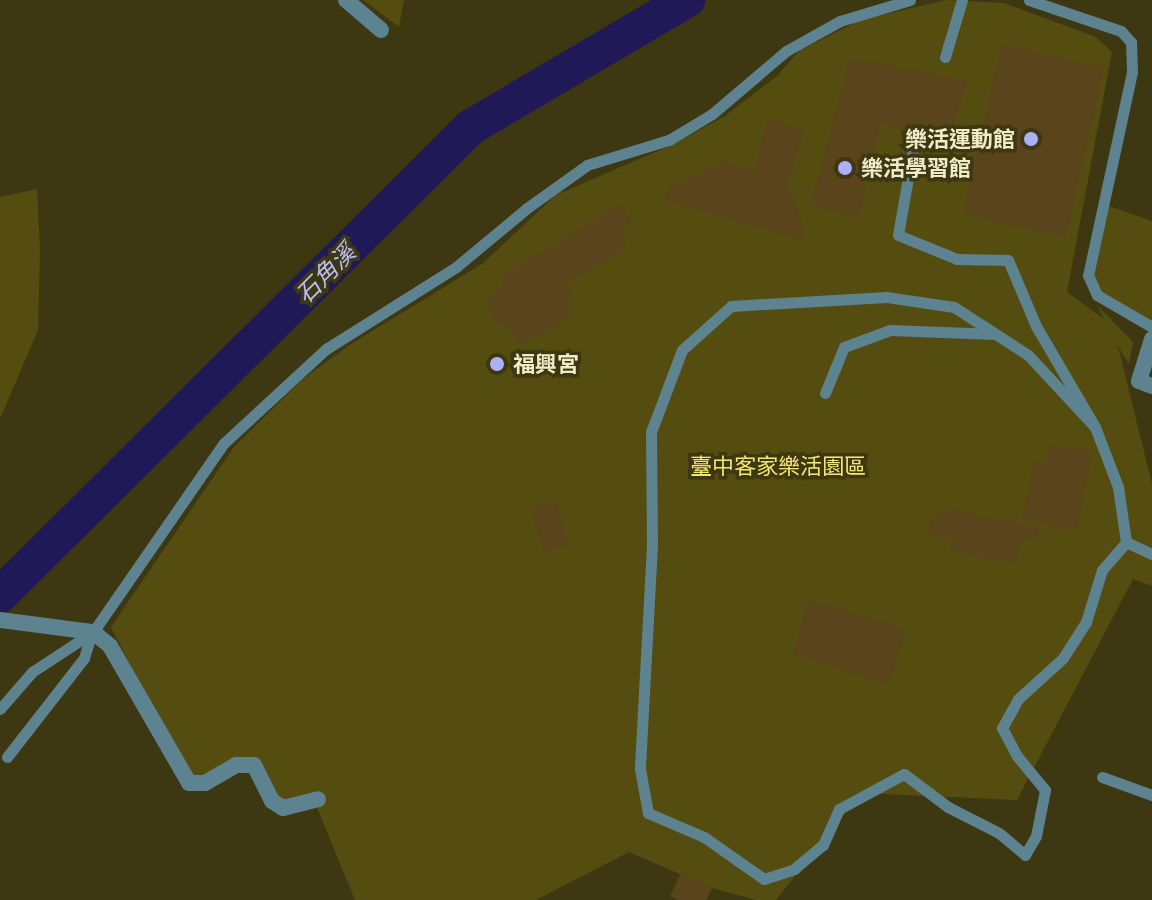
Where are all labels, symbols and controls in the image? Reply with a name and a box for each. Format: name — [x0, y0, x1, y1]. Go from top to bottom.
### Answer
place label: 樂活運動館 — [905, 126, 1015, 152]
marker: 樂活運動館 — [1022, 130, 1040, 148]
place label: 樂活學習館 — [861, 155, 971, 181]
marker: 樂活學習館 — [836, 159, 854, 177]
water label: 石角溪 — [289, 237, 361, 309]
place label: 福興宮 — [513, 351, 579, 377]
marker: 福興宮 — [488, 355, 506, 373]
park label: 臺中客家樂活園區 — [690, 453, 866, 479]

